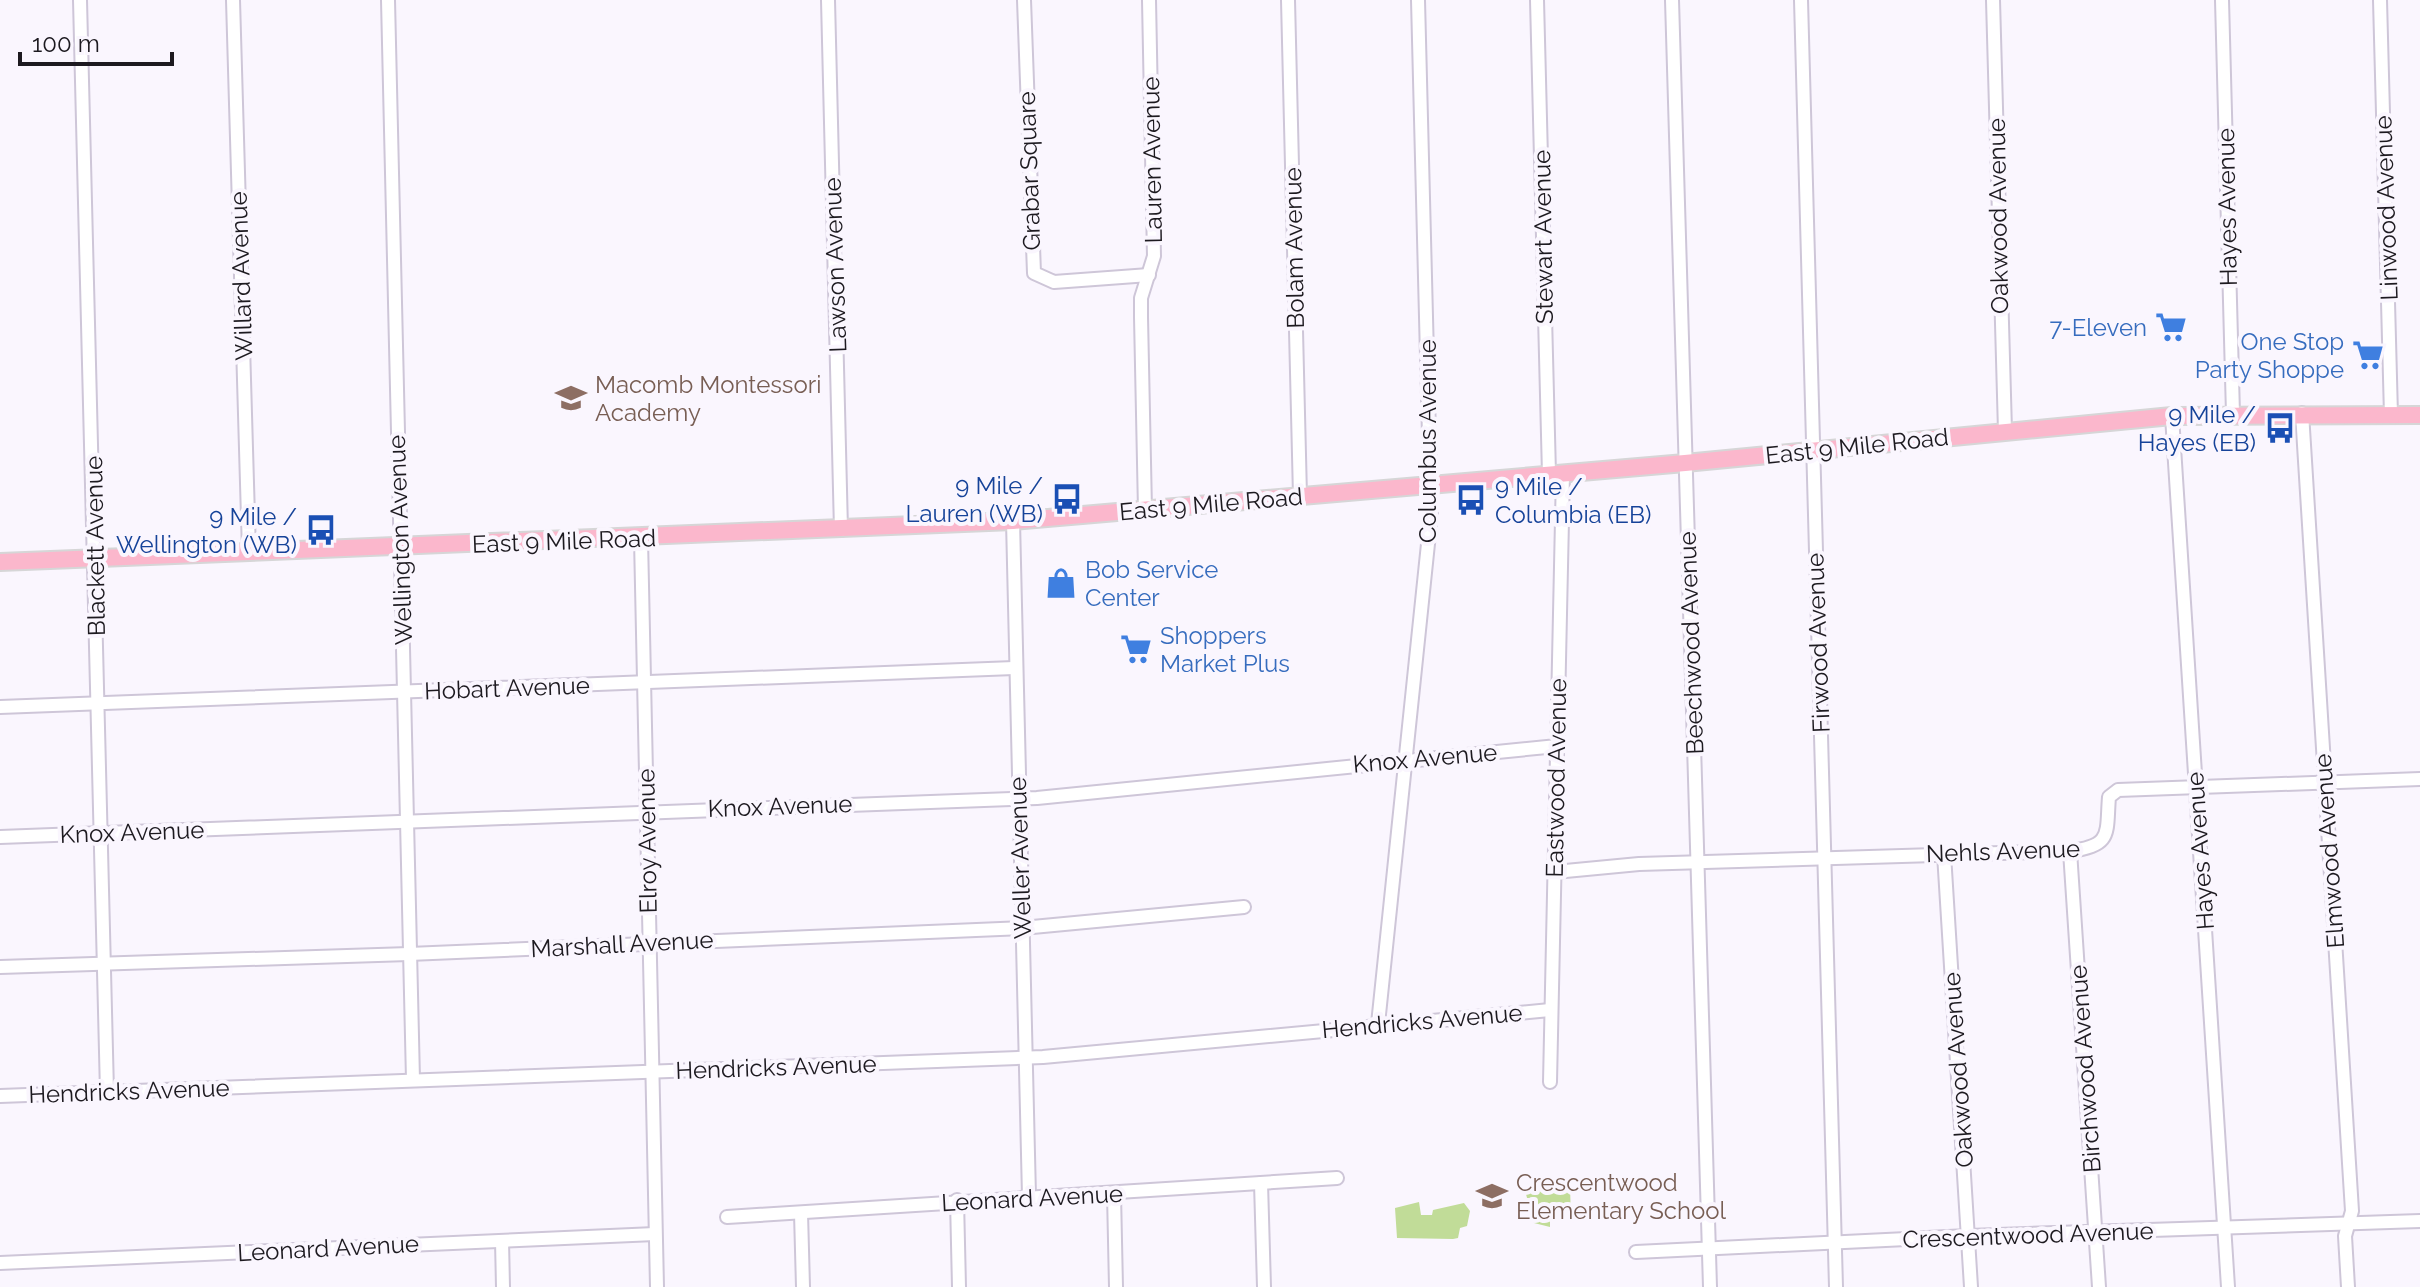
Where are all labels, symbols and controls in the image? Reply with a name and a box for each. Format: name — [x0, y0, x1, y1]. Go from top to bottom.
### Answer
scale bar — [20, 16, 172, 66]
text: 100 m — [32, 29, 100, 58]
street label: Lauren Avenue — [1136, 76, 1168, 244]
street label: Grabar Square — [1012, 91, 1046, 251]
street label: Linwood Avenue — [2368, 115, 2404, 301]
street label: Oakwood Avenue — [1982, 118, 2014, 314]
street label: Hayes Avenue — [2211, 128, 2243, 286]
street label: Stewart Avenue — [1527, 150, 1559, 324]
street label: Bolam Avenue — [1278, 167, 1310, 329]
street label: Lawson Avenue — [817, 177, 853, 353]
street label: Willard Avenue — [224, 191, 258, 361]
supermarket icon: 7-Eleven — [2154, 310, 2188, 344]
place label: 7-Eleven — [2049, 313, 2147, 342]
place label: One Stop Party Shoppe — [2195, 327, 2344, 384]
supermarket icon: One Stop Party Shoppe — [2351, 338, 2385, 372]
street label: Columbus Avenue — [1413, 339, 1442, 543]
place label: Macomb Montessori Academy — [595, 370, 821, 427]
school or university icon: Macomb Montessori Academy — [554, 381, 588, 415]
place label: 9 Mile / Hayes (EB) — [2138, 400, 2256, 457]
bus stop icon: 9 Mile / Hayes (EB) — [2263, 411, 2297, 445]
street label: East 9 Mile Road — [1764, 422, 1950, 470]
street label: Wellington Avenue — [382, 434, 418, 646]
street label: Blackett Avenue — [79, 456, 111, 636]
place label: 9 Mile / Lauren (WB) — [905, 471, 1043, 528]
place label: 9 Mile / Columbia (EB) — [1495, 472, 1651, 529]
bus stop icon: 9 Mile / Lauren (WB) — [1050, 482, 1084, 516]
street label: East 9 Mile Road — [1118, 482, 1304, 526]
bus stop icon: 9 Mile / Columbia (EB) — [1454, 483, 1488, 517]
place label: 9 Mile / Wellington (WB) — [116, 502, 297, 559]
bus stop icon: 9 Mile / Wellington (WB) — [304, 513, 338, 547]
street label: East 9 Mile Road — [471, 523, 657, 559]
street label: Beechwood Avenue — [1673, 531, 1709, 755]
street label: Firwood Avenue — [1800, 553, 1836, 733]
place label: Bob Service Center — [1085, 555, 1218, 612]
shop icon: Bob Service Center — [1044, 566, 1078, 600]
place label: Shoppers Market Plus — [1160, 621, 1290, 678]
supermarket icon: Shoppers Market Plus — [1119, 632, 1153, 666]
street label: Hobart Avenue — [424, 671, 590, 705]
street label: Eastwood Avenue — [1540, 678, 1572, 878]
street label: Knox Avenue — [1352, 737, 1498, 779]
street label: Elmwood Avenue — [2308, 753, 2350, 949]
street label: Elroy Avenue — [631, 768, 663, 914]
street label: Hayes Avenue — [2180, 771, 2220, 931]
street label: Weller Avenue — [1003, 776, 1037, 940]
street label: Knox Avenue — [707, 789, 853, 823]
street label: Knox Avenue — [59, 815, 205, 849]
street label: Nehls Avenue — [1925, 834, 2081, 868]
street label: Marshall Avenue — [530, 925, 714, 963]
street label: Birchwood Avenue — [2063, 964, 2107, 1174]
street label: Oakwood Avenue — [1937, 971, 1979, 1169]
street label: Hendricks Avenue — [1320, 998, 1524, 1044]
street label: Hendricks Avenue — [675, 1049, 877, 1085]
street label: Hendricks Avenue — [28, 1073, 230, 1109]
place label: Crescentwood Elementary School — [1516, 1168, 1727, 1225]
street label: Leonard Avenue — [940, 1179, 1124, 1217]
school or university icon: Crescentwood Elementary School — [1475, 1179, 1509, 1213]
street label: Crescentwood Avenue — [1902, 1216, 2154, 1254]
street label: Leonard Avenue — [236, 1229, 420, 1267]

